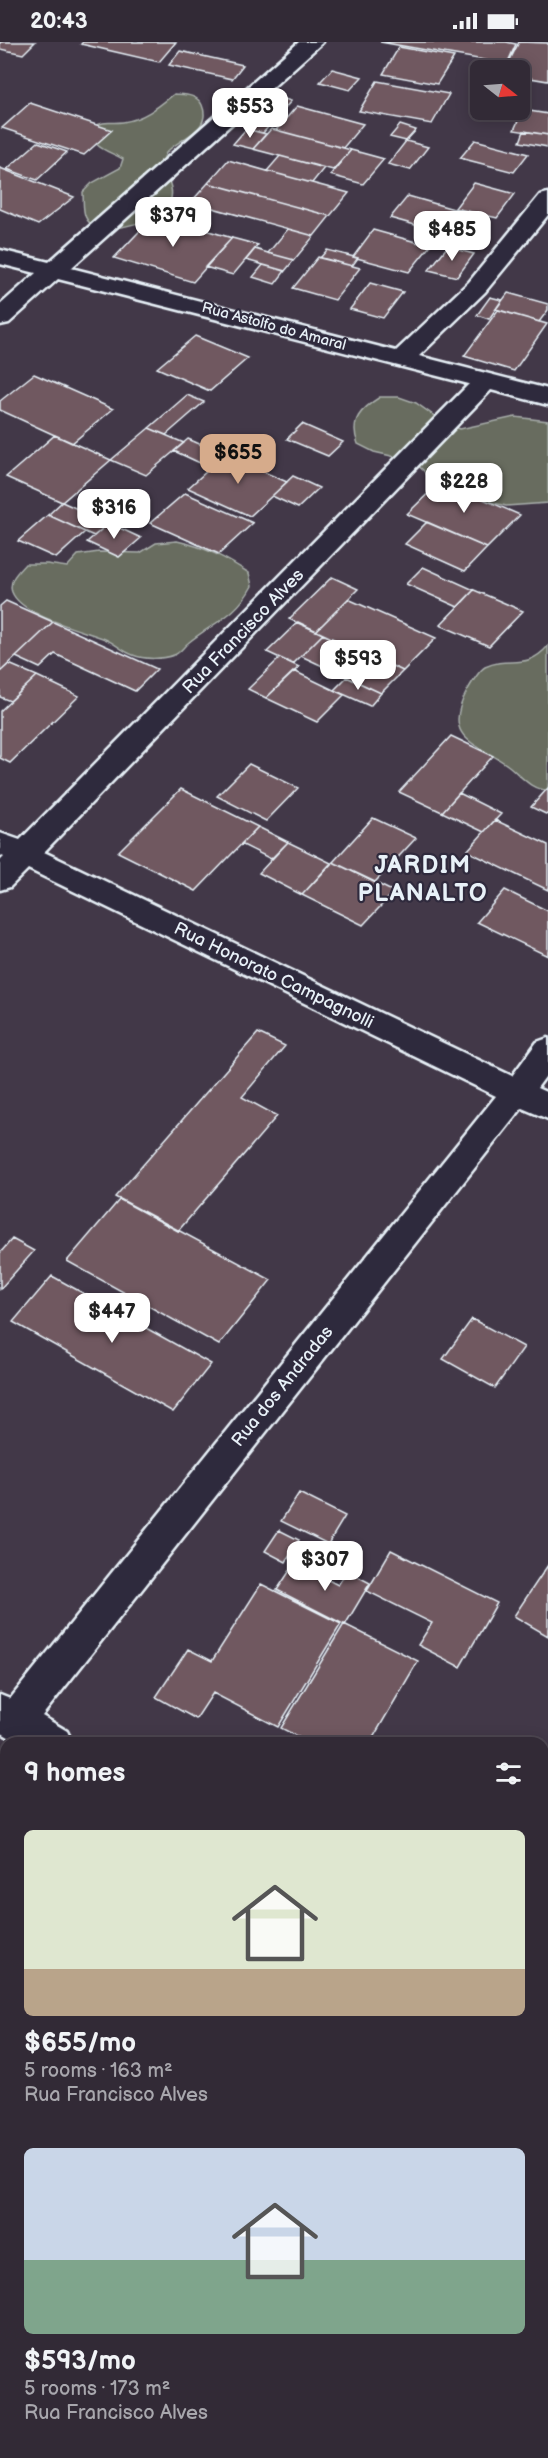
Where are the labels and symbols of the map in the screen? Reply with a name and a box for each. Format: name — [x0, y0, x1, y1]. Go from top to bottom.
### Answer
north arrow — [470, 60, 530, 120]
pin: $553 — [214, 88, 286, 139]
pin: $379 — [137, 197, 209, 248]
pin: $485 — [416, 211, 488, 262]
street label: Rua Astolfo do Amaral — [200, 298, 348, 355]
pin: $655 — [202, 434, 274, 485]
pin: $228 — [428, 463, 500, 514]
pin: $316 — [78, 489, 150, 540]
street label: Rua Francisco Alves — [178, 564, 308, 698]
pin: $593 — [322, 640, 394, 691]
district label: JARDIM PLANALTO — [358, 851, 488, 908]
street label: Rua Honorato Campagnolli — [171, 918, 377, 1033]
pin: $447 — [76, 1293, 148, 1344]
street label: Rua dos Andradas — [227, 1322, 338, 1451]
pin: $307 — [289, 1541, 361, 1592]

